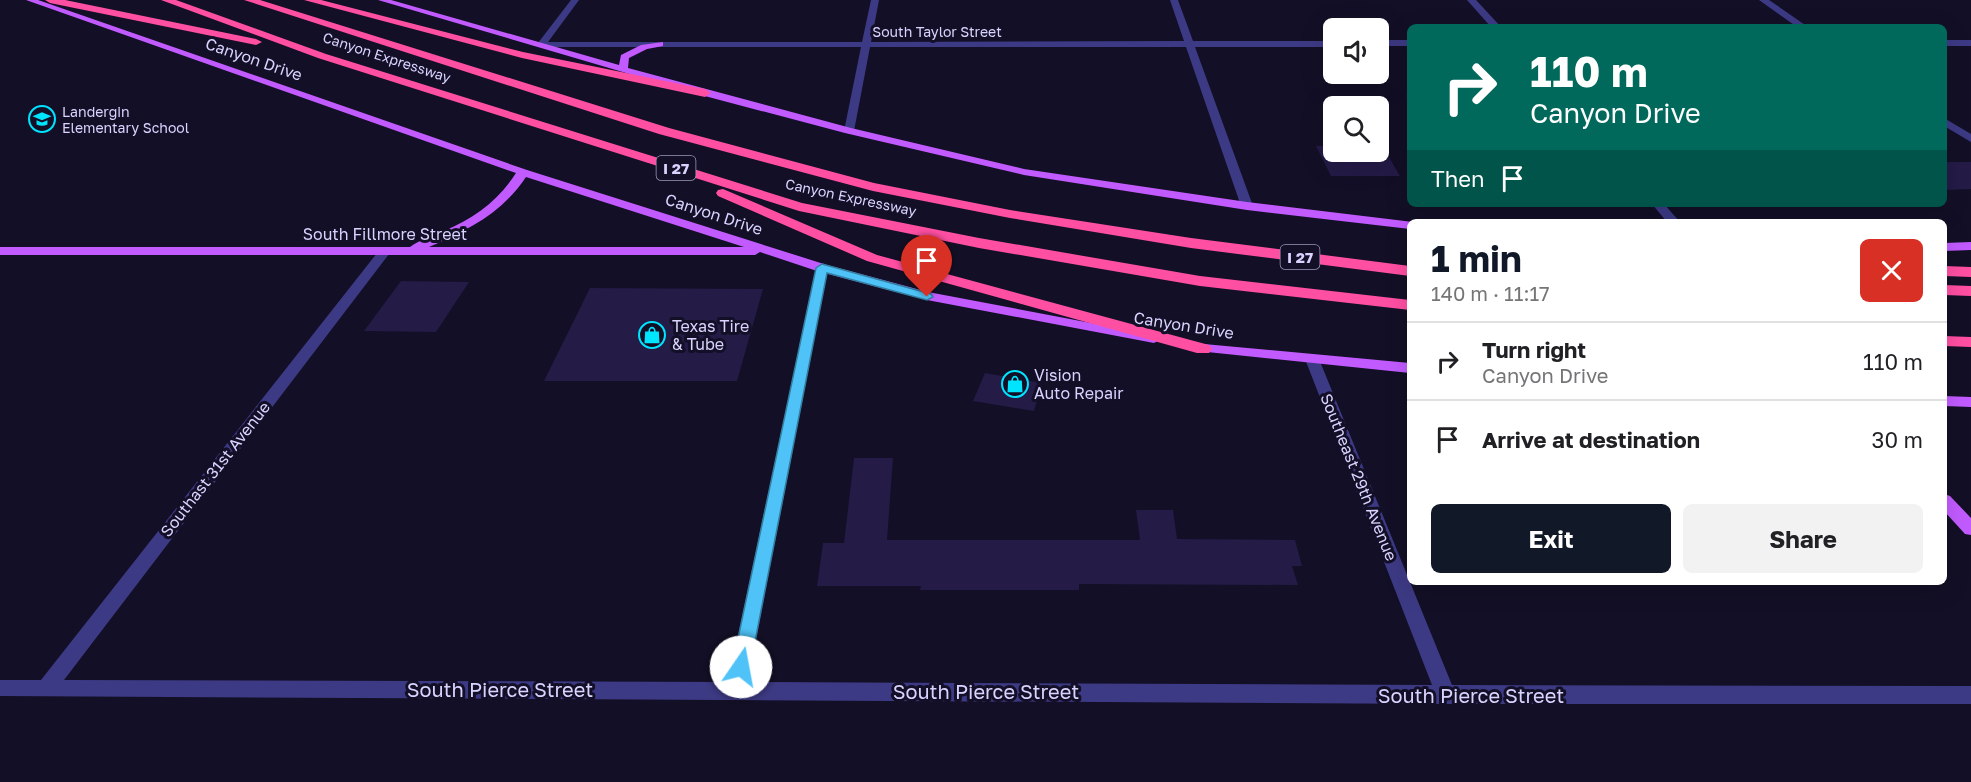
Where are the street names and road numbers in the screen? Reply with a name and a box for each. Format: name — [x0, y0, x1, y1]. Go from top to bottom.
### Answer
street label: South Taylor Street — [872, 23, 1002, 40]
street label: Canyon Expressway — [321, 28, 453, 86]
street label: Canyon Drive — [203, 33, 305, 85]
road number: I 27 — [656, 156, 696, 180]
street label: Canyon Expressway — [784, 175, 918, 219]
street label: Canyon Drive — [663, 189, 765, 239]
street label: South Fillmore Street — [303, 224, 467, 244]
road number: I 27 — [1280, 245, 1320, 269]
street label: Canyon Drive — [1132, 307, 1236, 343]
street label: Southeast 29th Avenue — [1316, 390, 1402, 564]
street label: Southast 31st Avenue — [156, 397, 274, 541]
street label: South Pierce Street — [407, 677, 593, 701]
street label: South Pierce Street — [893, 679, 1079, 703]
street label: South Pierce Street — [1378, 683, 1564, 707]

